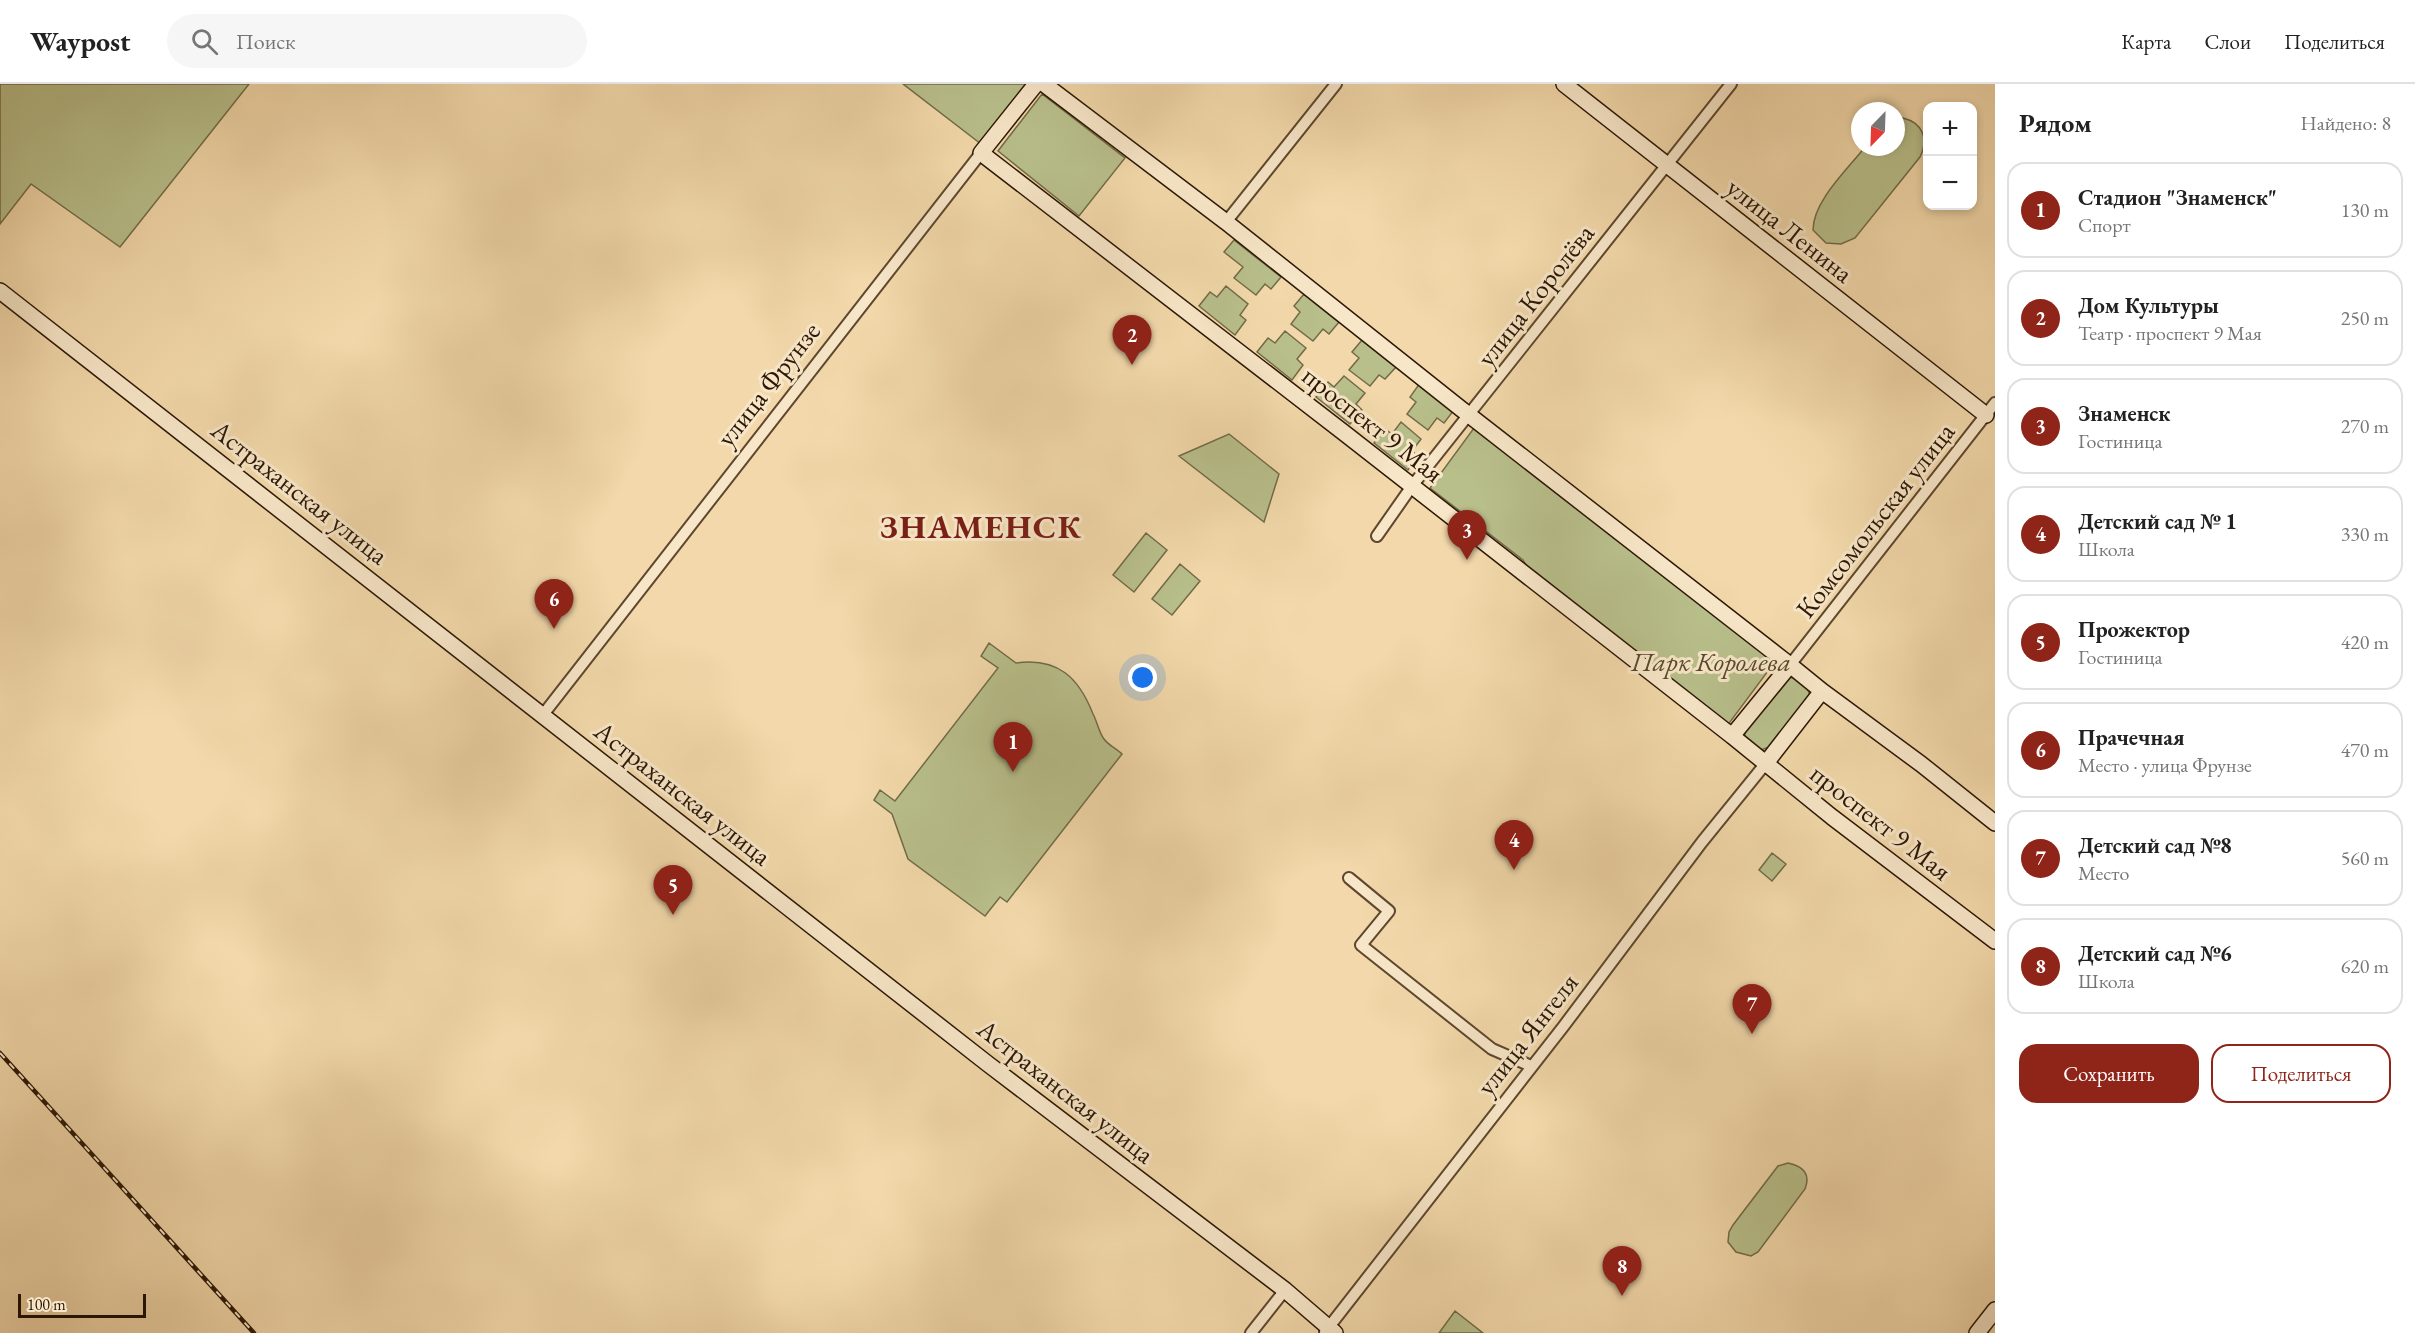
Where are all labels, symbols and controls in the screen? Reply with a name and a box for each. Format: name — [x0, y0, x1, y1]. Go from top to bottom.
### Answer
search box — [167, 14, 587, 68]
text: Waypost — [30, 23, 131, 59]
icon: search — [188, 25, 221, 58]
text: Поиск — [236, 27, 296, 56]
text: Карта — [2121, 28, 2171, 55]
text: Слои — [2204, 28, 2251, 55]
text: Поделиться — [2284, 28, 2385, 55]
north arrow — [1851, 102, 1905, 156]
map controls — [1923, 102, 1977, 210]
button: + — [1923, 102, 1977, 156]
text: Рядом — [2019, 106, 2092, 140]
text: Найдено: 8 — [2300, 110, 2391, 136]
button: − — [1923, 156, 1977, 210]
street label: улица Ленина — [1720, 170, 1861, 291]
text: Стадион "Знаменск" — [2078, 183, 2277, 212]
text: 1 — [2035, 197, 2046, 223]
text: 130 m — [2341, 197, 2389, 223]
text: Спорт — [2078, 212, 2131, 238]
street label: улица Королёва — [1468, 216, 1602, 373]
text: Дом Культуры — [2078, 291, 2219, 320]
text: 2 — [2035, 305, 2046, 331]
text: 250 m — [2341, 305, 2389, 331]
street label: улица Фрунзе — [708, 314, 828, 454]
pin: 2 — [1112, 316, 1152, 365]
text: Театр · проспект 9 Мая — [2078, 320, 2262, 346]
street label: проспект 9 Мая — [1295, 358, 1451, 490]
text: Знаменск — [2078, 399, 2171, 428]
street label: Астраханская улица — [204, 411, 396, 572]
text: 3 — [2035, 413, 2046, 439]
text: 270 m — [2341, 413, 2389, 439]
street label: Комсомольская улица — [1788, 415, 1962, 625]
text: Гостиница — [2078, 428, 2163, 454]
district label: ЗНАМЕНСК — [880, 505, 1082, 548]
text: Детский сад № 1 — [2078, 507, 2237, 536]
pin: 3 — [1448, 510, 1486, 560]
text: 4 — [2035, 521, 2046, 547]
text: 330 m — [2341, 521, 2389, 547]
text: Школа — [2078, 536, 2135, 562]
pin: 6 — [534, 580, 574, 629]
text: Прожектор — [2078, 615, 2190, 644]
text: 5 — [2035, 629, 2046, 655]
text: 420 m — [2341, 629, 2389, 655]
park label: Парк Королева — [1630, 644, 1791, 679]
text: Гостиница — [2078, 644, 2163, 670]
your location — [1128, 663, 1157, 692]
street label: Астраханская улица — [587, 712, 779, 873]
pin: 1 — [994, 722, 1032, 772]
text: Прачечная — [2078, 723, 2185, 752]
text: 6 — [2035, 737, 2046, 763]
text: 470 m — [2341, 737, 2389, 763]
text: Место · улица Фрунзе — [2078, 752, 2252, 778]
street label: проспект 9 Мая — [1803, 756, 1959, 888]
pin: 4 — [1494, 820, 1534, 870]
text: Детский сад №8 — [2078, 831, 2232, 860]
text: 7 — [2035, 845, 2046, 871]
text: 560 m — [2341, 845, 2389, 871]
text: Место — [2078, 860, 2129, 886]
pin: 5 — [654, 866, 692, 915]
text: Детский сад №6 — [2078, 939, 2232, 968]
text: 8 — [2035, 953, 2046, 979]
text: 620 m — [2341, 953, 2389, 979]
street label: улица Янгеля — [1468, 966, 1586, 1102]
text: Школа — [2078, 968, 2135, 994]
pin: 7 — [1732, 984, 1772, 1034]
street label: Астраханская улица — [970, 1010, 1162, 1171]
button: Сохранить — [2019, 1044, 2199, 1103]
button: Поделиться — [2211, 1044, 2391, 1103]
pin: 8 — [1602, 1246, 1642, 1296]
scale bar — [18, 1291, 146, 1318]
text: 100 m — [27, 1294, 66, 1315]

